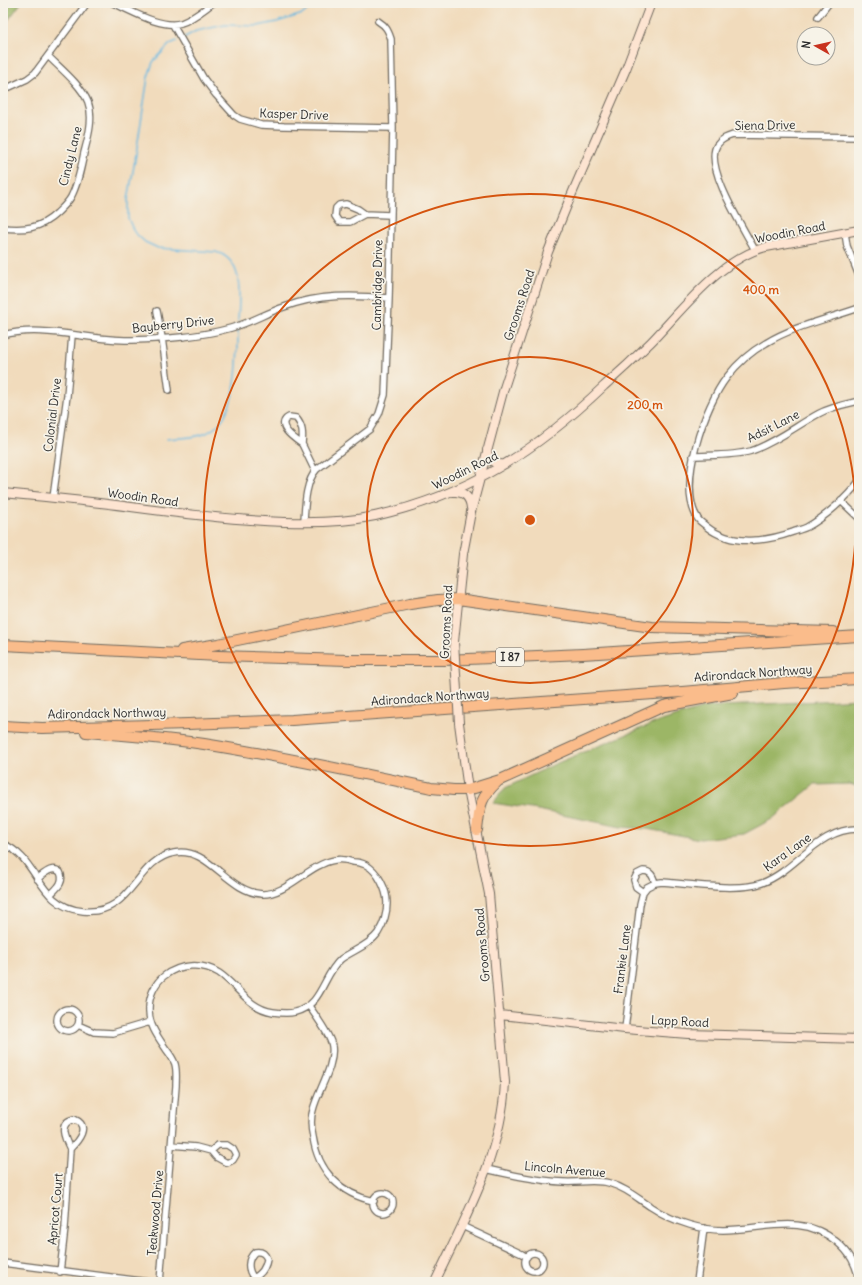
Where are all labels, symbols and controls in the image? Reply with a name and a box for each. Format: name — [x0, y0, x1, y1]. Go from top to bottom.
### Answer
north arrow — [796, 26, 836, 66]
text: N — [799, 40, 814, 49]
street label: Kasper Drive — [259, 105, 329, 123]
street label: Siena Drive — [734, 117, 796, 133]
street label: Cindy Lane — [55, 125, 85, 187]
street label: Woodin Road — [753, 218, 827, 246]
street label: Cambridge Drive — [369, 239, 385, 331]
street label: Grooms Road — [500, 268, 538, 342]
text: 400 m — [743, 282, 780, 297]
street label: Bayberry Drive — [131, 312, 215, 336]
street label: Colonial Drive — [40, 377, 64, 453]
text: 200 m — [627, 397, 663, 412]
street label: Adsit Lane — [744, 406, 802, 446]
street label: Woodin Road — [430, 448, 500, 492]
street label: Woodin Road — [106, 485, 180, 509]
centre of rings — [523, 513, 537, 527]
street label: Grooms Road — [437, 585, 455, 659]
road number: I 87 — [496, 648, 524, 666]
street label: Adirondack Northway — [693, 661, 813, 685]
street label: Adirondack Northway — [370, 685, 490, 709]
street label: Adirondack Northway — [48, 704, 166, 722]
street label: Kara Lane — [760, 830, 814, 874]
street label: Grooms Road — [471, 908, 493, 982]
street label: Frankie Lane — [610, 923, 634, 995]
street label: Lapp Road — [651, 1012, 709, 1030]
street label: Lincoln Avenue — [524, 1158, 606, 1180]
street label: Teakwood Drive — [144, 1169, 166, 1257]
street label: Apricot Court — [44, 1172, 66, 1246]

